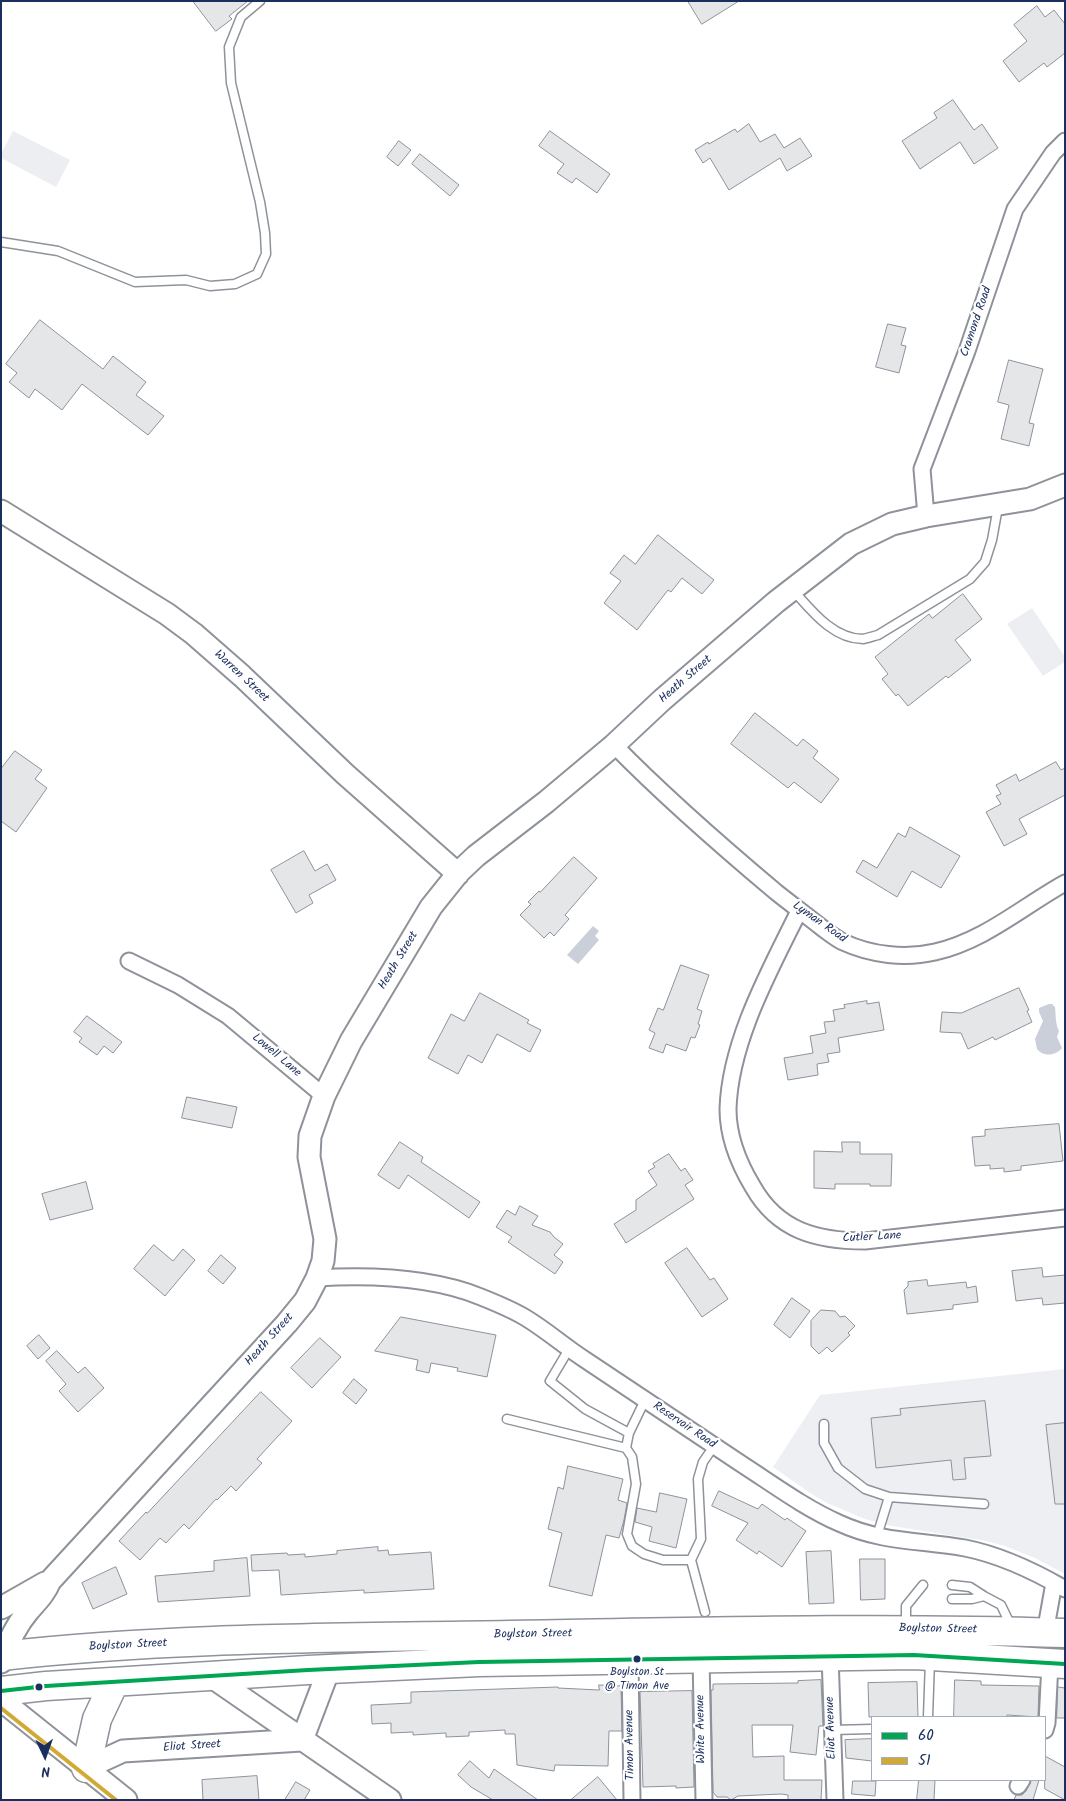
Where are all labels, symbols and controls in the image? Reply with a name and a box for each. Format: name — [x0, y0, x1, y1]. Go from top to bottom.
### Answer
street label: Cramond Road — [958, 285, 996, 359]
street label: Warren Street — [210, 648, 272, 706]
street label: Heath Street — [657, 653, 715, 707]
street label: Lyman Road — [789, 899, 849, 947]
street label: Heath Street — [376, 929, 422, 993]
street label: Lowell Lane — [248, 1031, 304, 1081]
street label: Cutler Lane — [842, 1229, 902, 1247]
street label: Heath Street — [243, 1311, 297, 1369]
street label: Reservoir Road — [650, 1400, 718, 1452]
street label: Boylston Street — [899, 1622, 977, 1638]
street label: Boylston Street — [494, 1627, 572, 1643]
street label: Boylston Street — [88, 1637, 168, 1655]
marker: Boylston St @ Timon Ave — [632, 1654, 642, 1664]
place label: Boylston St @ Timon Ave — [605, 1666, 669, 1692]
unlabelled marker — [34, 1682, 44, 1692]
street label: White Avenue — [694, 1694, 710, 1764]
street label: Eliot Avenue — [824, 1696, 840, 1760]
street label: Timon Avenue — [623, 1709, 639, 1781]
legend — [871, 1716, 1046, 1781]
text: 60 — [918, 1724, 934, 1748]
north arrow — [20, 1731, 70, 1781]
street label: Eliot Street — [162, 1738, 222, 1756]
text: 51 — [918, 1749, 931, 1773]
text: N — [41, 1760, 51, 1782]

